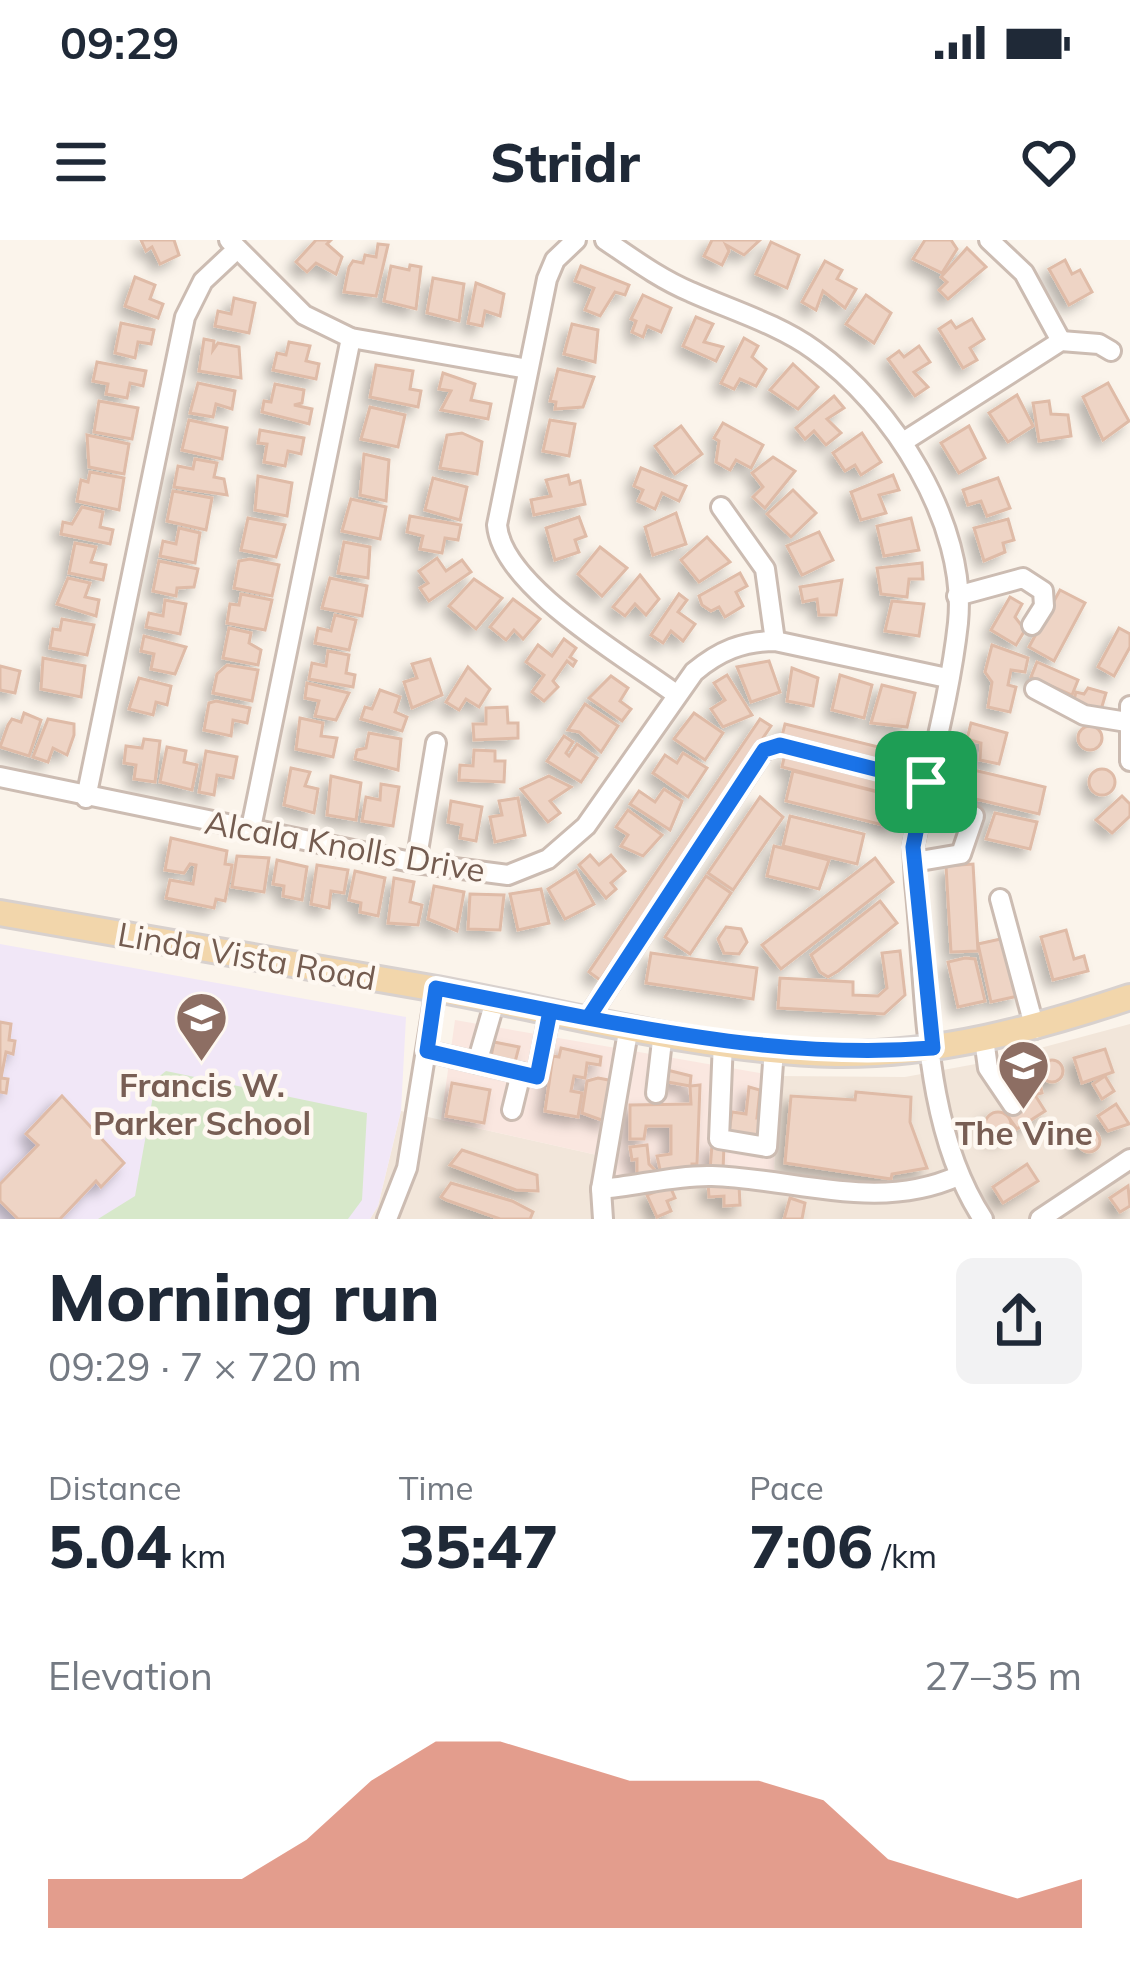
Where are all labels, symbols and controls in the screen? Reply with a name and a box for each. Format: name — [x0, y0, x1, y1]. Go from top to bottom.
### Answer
text: 09:29 — [60, 14, 179, 70]
text: Stridr — [490, 128, 640, 196]
icon: menu — [48, 129, 114, 195]
icon: heart — [1016, 129, 1082, 195]
pin — [875, 731, 977, 833]
icon: arrive — [893, 749, 959, 815]
street label: Alcala Knolls Drive — [202, 801, 488, 890]
street label: Linda Vista Road — [115, 913, 379, 998]
school or university icon: Francis W. Parker School — [174, 990, 230, 1064]
school or university icon: The Vine — [996, 1038, 1052, 1112]
place label: Francis W. Parker School — [93, 1064, 311, 1143]
place label: The Vine — [955, 1112, 1093, 1153]
text: Morning run — [48, 1255, 440, 1338]
button: share — [956, 1258, 1082, 1384]
text: 09:29 · 7 × 720 m — [48, 1342, 362, 1391]
text: Distance — [48, 1467, 181, 1508]
text: Time — [399, 1467, 473, 1508]
text: Pace — [749, 1467, 824, 1508]
text: 5.04 — [48, 1508, 172, 1583]
text: 35:47 — [399, 1508, 558, 1583]
text: 7:06 — [749, 1508, 873, 1583]
text: km — [172, 1535, 226, 1576]
text: /km — [873, 1535, 937, 1576]
text: Elevation — [48, 1651, 213, 1700]
text: 27–35 m — [924, 1651, 1082, 1700]

